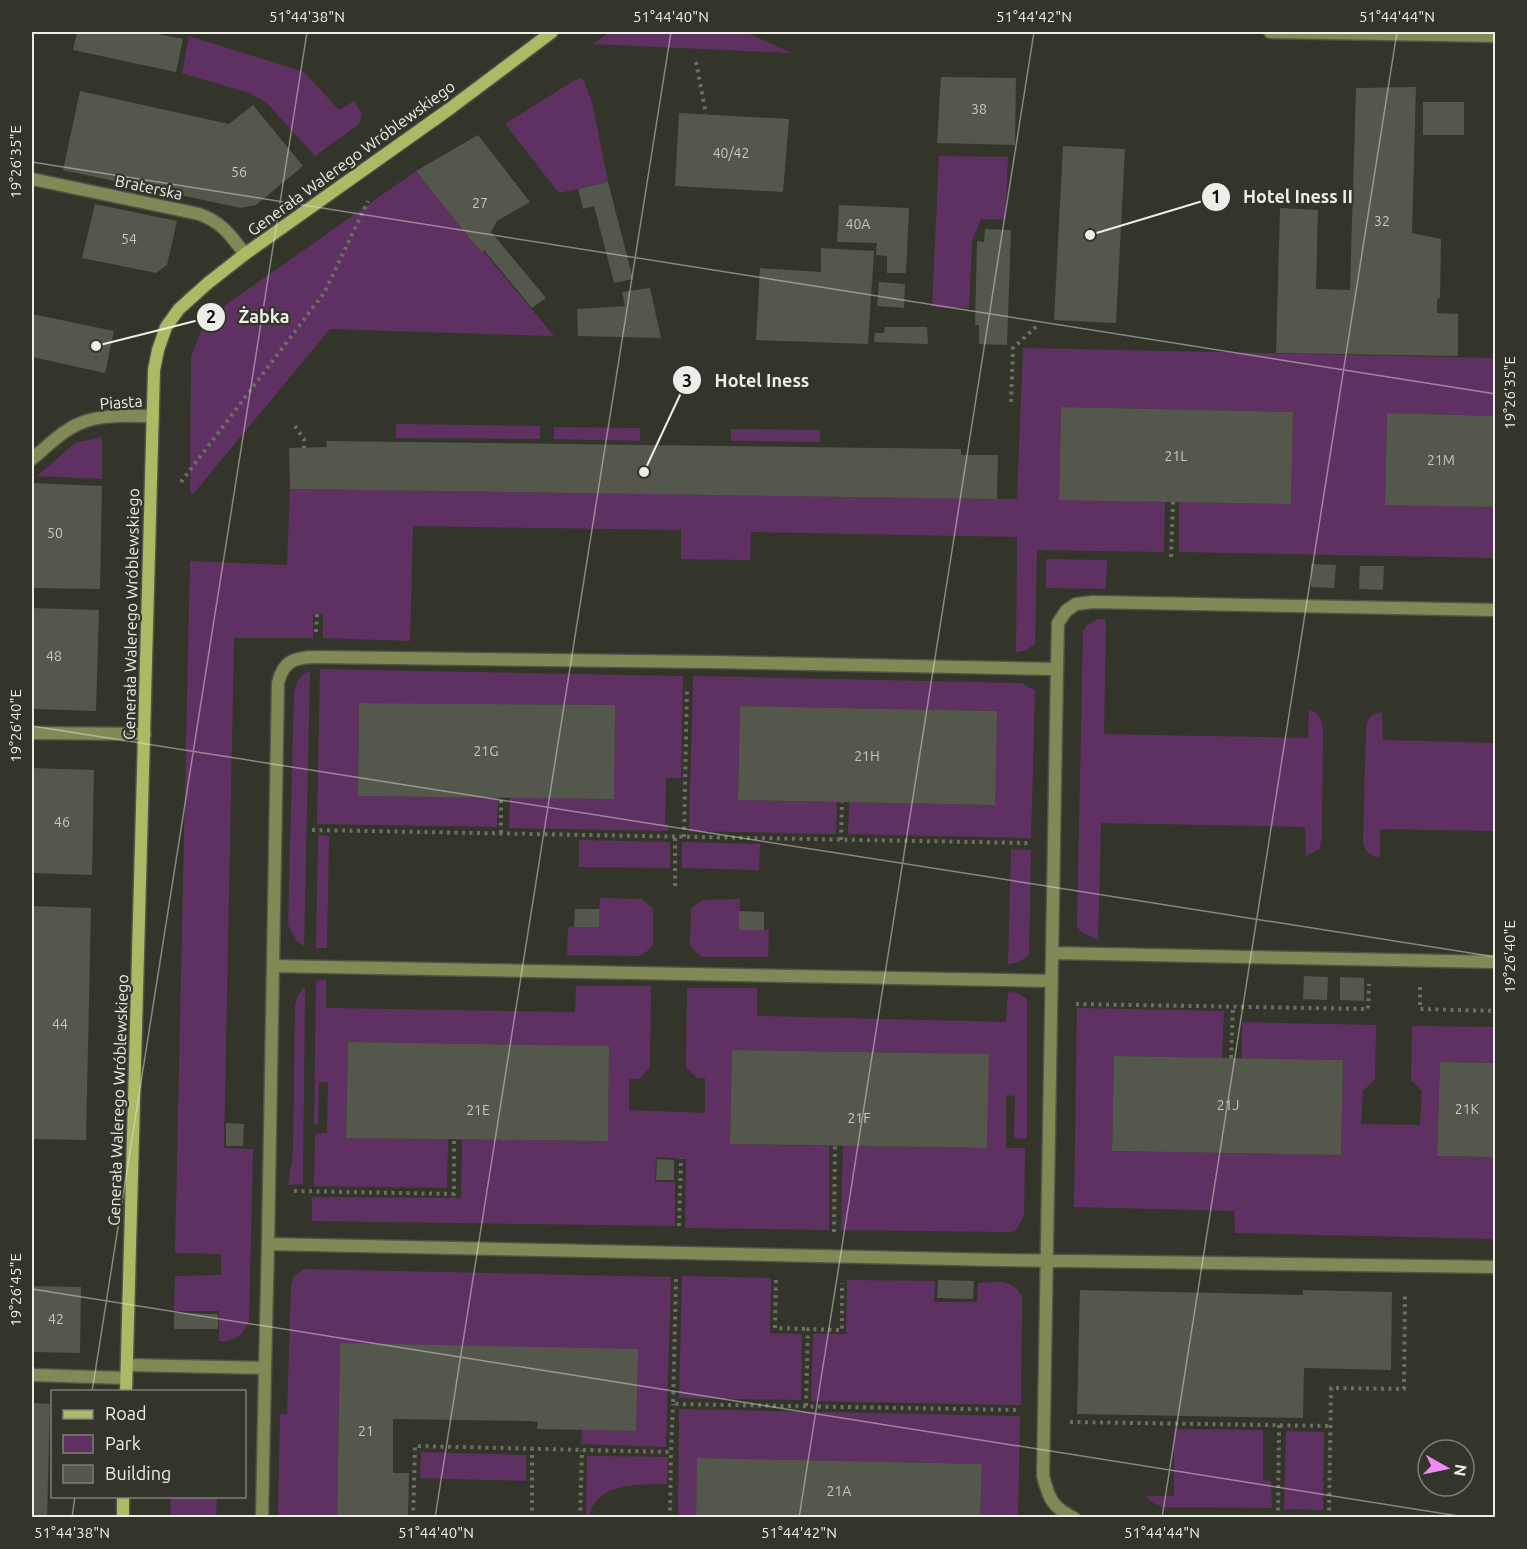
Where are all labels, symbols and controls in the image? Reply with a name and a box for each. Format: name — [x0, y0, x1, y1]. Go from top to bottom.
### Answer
text: 51°44'38"N — [269, 8, 345, 25]
text: 51°44'40"N — [633, 8, 709, 25]
text: 51°44'42"N — [996, 8, 1072, 25]
text: 51°44'44"N — [1359, 8, 1435, 25]
street label: Generała Walerego Wróblewskiego — [244, 77, 458, 239]
house number: 38 — [971, 101, 987, 117]
text: 19°26'35"E — [7, 125, 24, 199]
house number: 40/42 — [713, 145, 749, 161]
house number: 56 — [231, 164, 247, 180]
street label: Braterska — [113, 171, 185, 203]
callout: Hotel Iness II — [1201, 179, 1365, 215]
text: 1 — [1211, 186, 1221, 206]
text: Hotel Iness II — [1243, 186, 1353, 206]
house number: 27 — [472, 195, 488, 211]
house number: 32 — [1374, 213, 1390, 229]
house number: 40A — [846, 216, 870, 232]
house number: 54 — [121, 231, 137, 247]
callout: Żabka — [196, 299, 302, 335]
text: 2 — [206, 306, 216, 326]
text: Żabka — [238, 306, 290, 326]
text: 19°26'35"E — [1501, 356, 1518, 430]
callout: Hotel Iness — [672, 362, 821, 398]
text: 3 — [682, 370, 692, 390]
text: Hotel Iness — [715, 370, 809, 390]
street label: Piasta — [99, 392, 143, 412]
house number: 21L — [1165, 448, 1187, 464]
house number: 21M — [1427, 452, 1455, 468]
street label: Generała Walerego Wróblewskiego — [120, 488, 142, 740]
house number: 50 — [47, 525, 63, 541]
house number: 48 — [46, 648, 62, 664]
text: 19°26'40"E — [7, 689, 24, 763]
house number: 21G — [473, 743, 499, 759]
house number: 21H — [854, 748, 880, 764]
house number: 46 — [54, 814, 70, 830]
text: 19°26'40"E — [1501, 920, 1518, 994]
street label: Generała Walerego Wróblewskiego — [105, 974, 131, 1226]
house number: 44 — [52, 1016, 68, 1032]
house number: 21J — [1217, 1097, 1239, 1113]
house number: 21K — [1455, 1101, 1480, 1117]
house number: 21E — [466, 1102, 490, 1118]
house number: 21F — [847, 1110, 871, 1126]
text: 19°26'45"E — [7, 1253, 24, 1327]
house number: 42 — [48, 1311, 64, 1327]
legend — [51, 1390, 246, 1498]
text: Road — [105, 1403, 147, 1423]
house number: 21 — [358, 1423, 374, 1439]
text: Park — [105, 1433, 141, 1453]
north arrow — [1416, 1438, 1476, 1498]
text: Building — [105, 1463, 171, 1483]
text: N — [1451, 1463, 1471, 1478]
house number: 21A — [827, 1483, 851, 1499]
text: 51°44'38"N — [34, 1524, 110, 1541]
text: 51°44'40"N — [398, 1524, 474, 1541]
text: 51°44'42"N — [761, 1524, 837, 1541]
text: 51°44'44"N — [1124, 1524, 1200, 1541]

